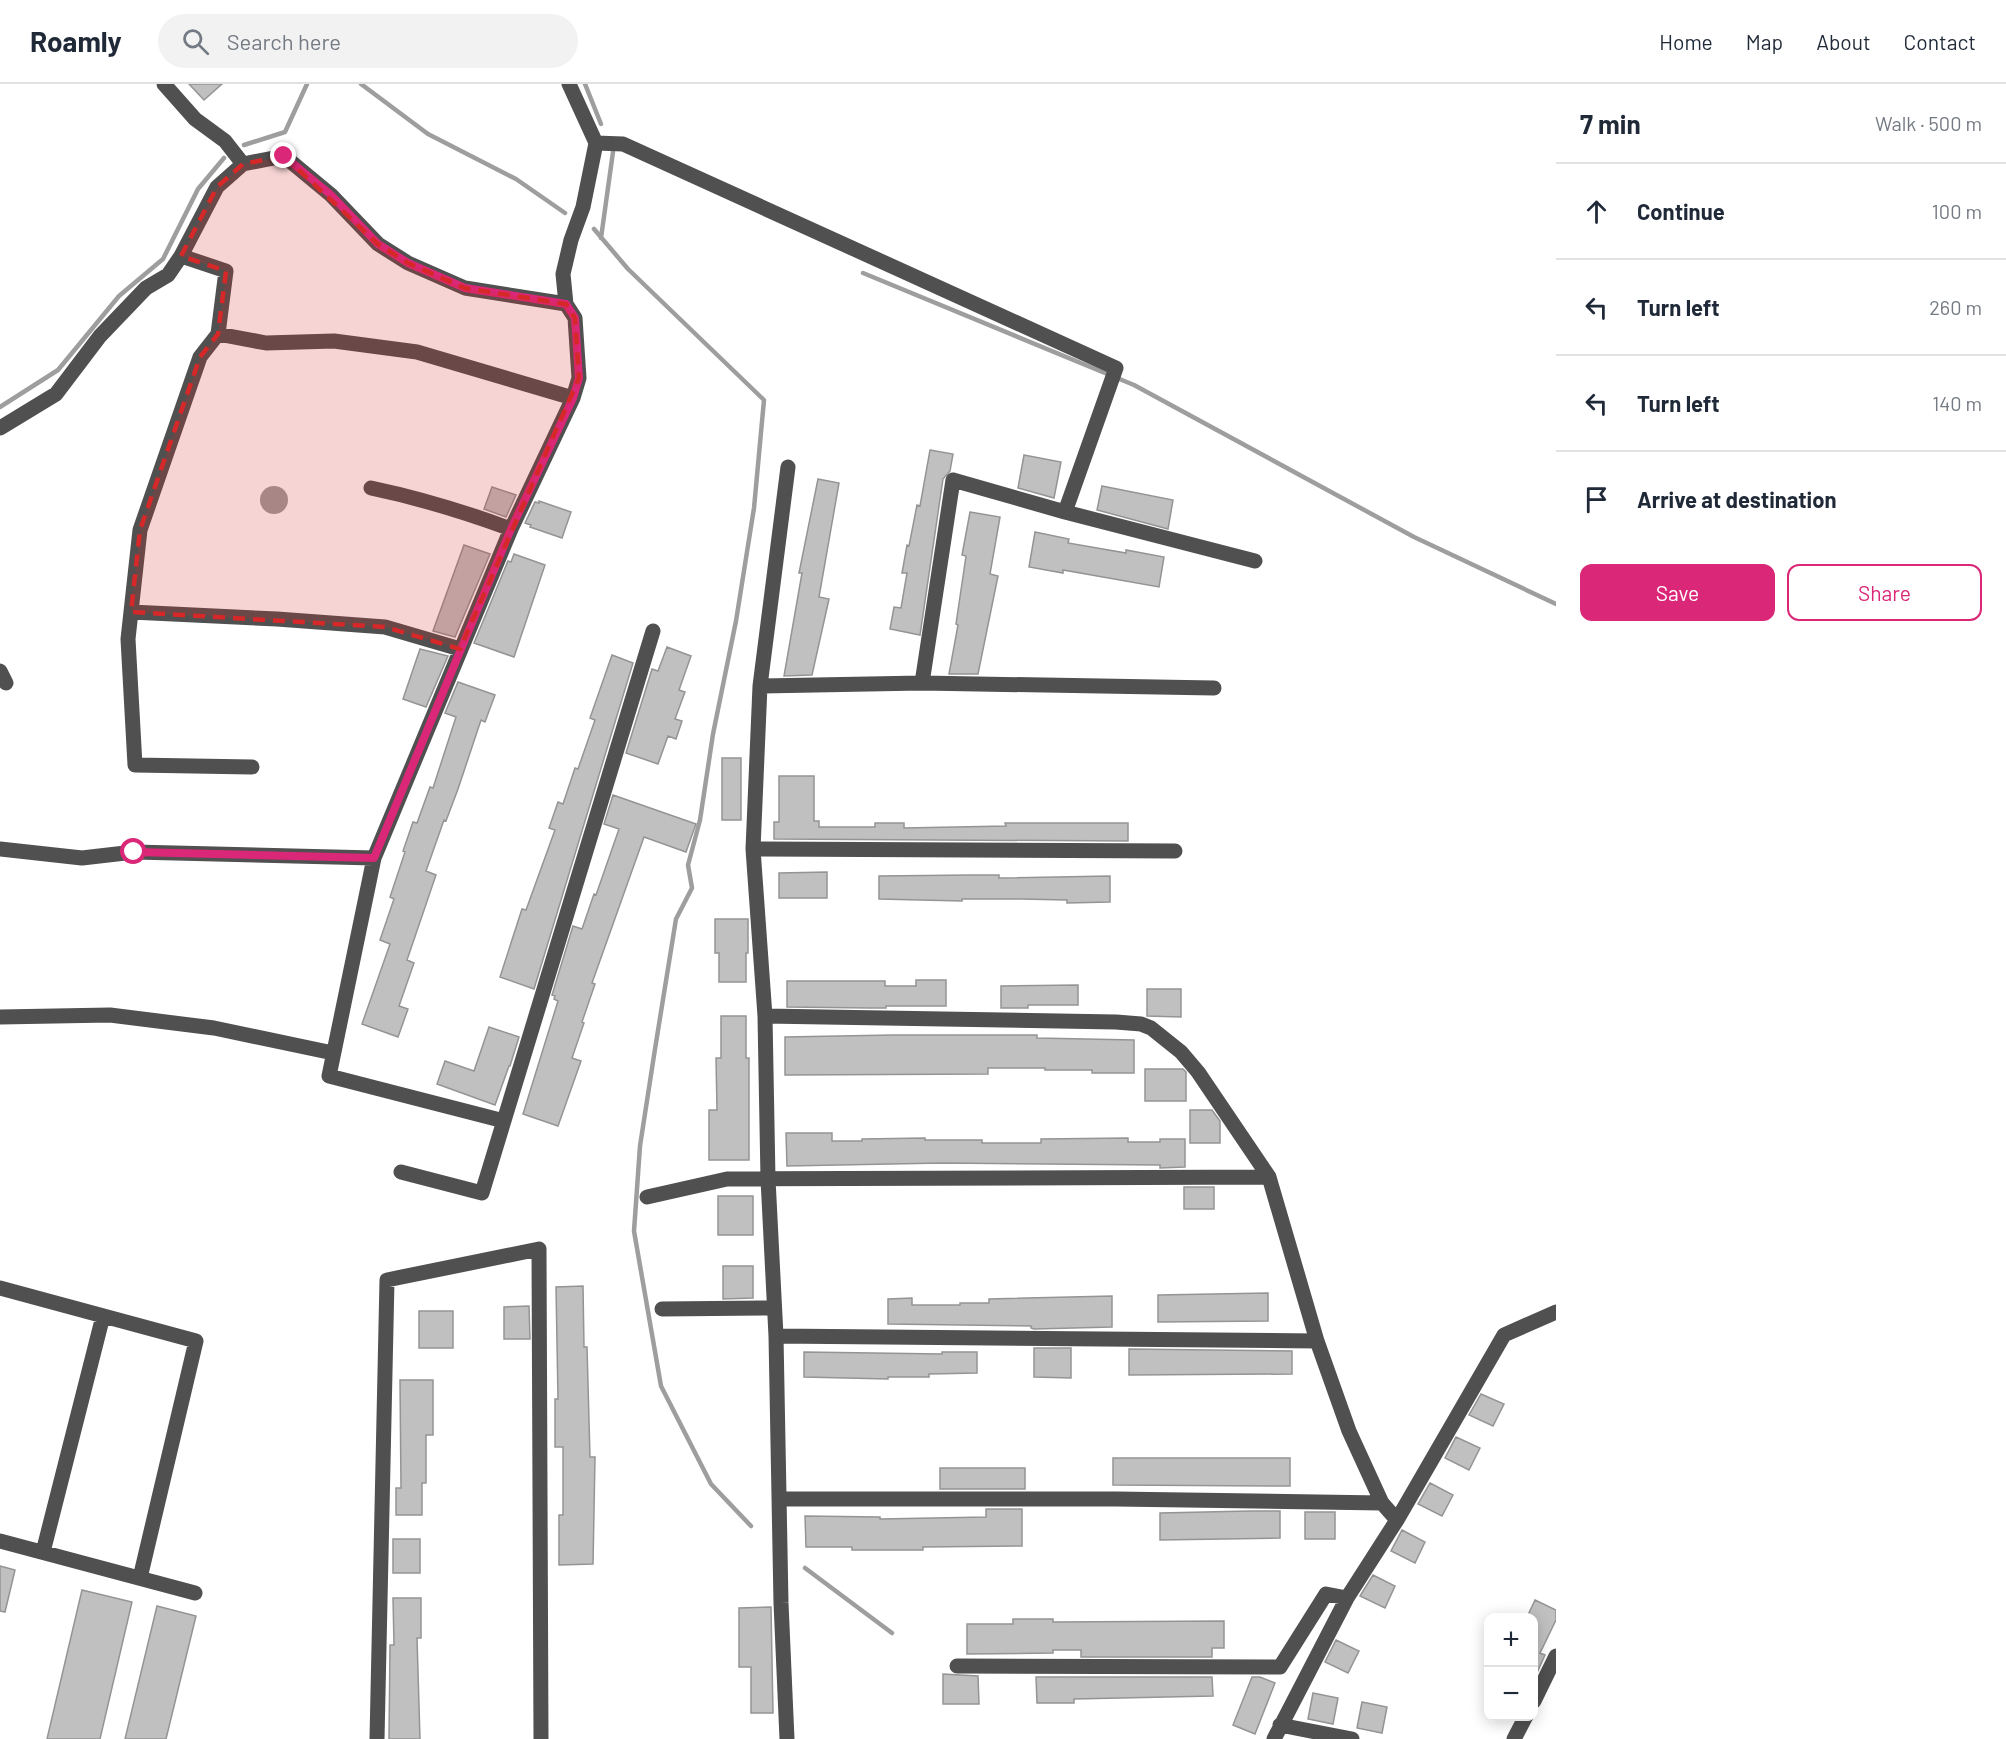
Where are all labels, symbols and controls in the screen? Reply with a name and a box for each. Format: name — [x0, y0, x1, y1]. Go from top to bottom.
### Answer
search box — [158, 14, 578, 68]
text: Roamly — [30, 24, 122, 58]
icon: search — [179, 25, 212, 58]
text: Search here — [227, 28, 341, 54]
text: Home — [1659, 29, 1713, 54]
text: Map — [1746, 29, 1783, 54]
text: About — [1816, 29, 1871, 54]
text: Contact — [1904, 29, 1976, 54]
text: 7 min — [1580, 108, 1641, 139]
text: Walk · 500 m — [1875, 111, 1982, 135]
route end — [270, 142, 296, 168]
icon: ahead — [1580, 195, 1613, 228]
text: Continue — [1637, 198, 1725, 224]
text: 100 m — [1932, 199, 1982, 223]
icon: left — [1580, 291, 1613, 324]
text: Turn left — [1637, 294, 1720, 320]
text: 260 m — [1929, 295, 1982, 319]
icon: left — [1580, 387, 1613, 420]
text: Turn left — [1637, 390, 1720, 416]
text: 140 m — [1932, 391, 1982, 415]
icon: arrive — [1580, 483, 1613, 516]
text: Arrive at destination — [1637, 486, 1836, 512]
button: Save — [1580, 564, 1775, 621]
button: Share — [1787, 564, 1982, 621]
route start — [120, 838, 146, 864]
map controls — [1484, 1613, 1538, 1721]
button: + — [1484, 1613, 1538, 1667]
button: − — [1484, 1667, 1538, 1721]

